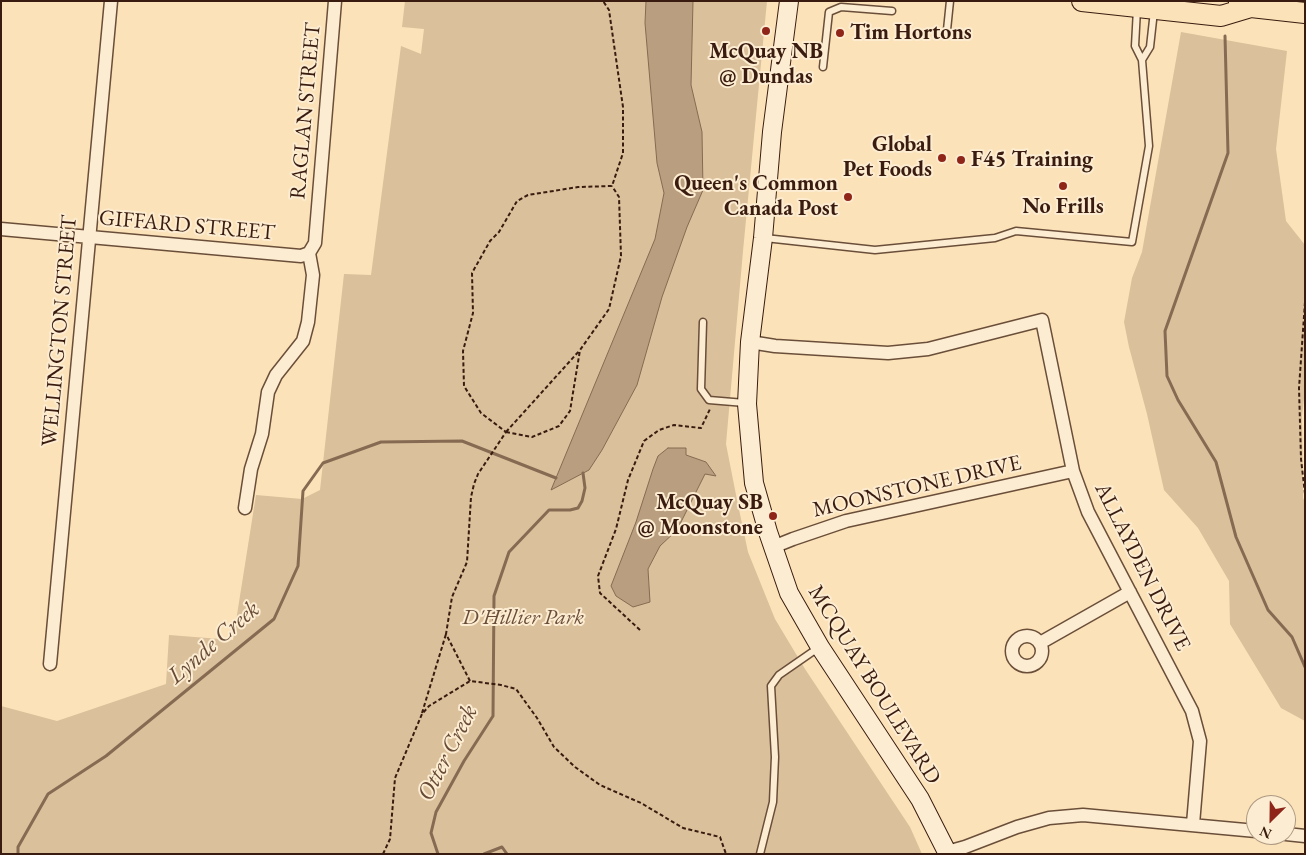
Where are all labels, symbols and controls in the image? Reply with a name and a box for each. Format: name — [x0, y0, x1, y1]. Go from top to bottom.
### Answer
place label: Tim Hortons — [850, 20, 972, 46]
street label: RAGLAN STREET — [285, 22, 327, 200]
marker: McQuay NB @ Dundas — [760, 25, 772, 37]
marker: Tim Hortons — [834, 27, 846, 39]
place label: McQuay NB @ Dundas — [709, 39, 823, 90]
place label: Global Pet Foods — [843, 132, 932, 184]
place label: F45 Training — [971, 147, 1093, 173]
marker: Global Pet Foods — [936, 152, 948, 164]
marker: F45 Training — [955, 154, 967, 166]
place label: Queen's Common Canada Post — [674, 171, 838, 222]
marker: No Frills — [1057, 180, 1069, 192]
marker: Queen's Common Canada Post — [842, 191, 854, 203]
place label: No Frills — [1022, 194, 1104, 220]
street label: GIFFARD STREET — [98, 205, 276, 247]
street label: WELLINGTON STREET — [37, 214, 83, 448]
street label: MOONSTONE DRIVE — [810, 450, 1024, 524]
street label: ALLAYDEN DRIVE — [1088, 479, 1196, 655]
place label: McQuay SB @ Moonstone — [637, 490, 763, 542]
marker: McQuay SB @ Moonstone — [767, 510, 779, 522]
street label: MCQUAY BOULEVARD — [802, 581, 946, 789]
water label: Lynde Creek — [162, 595, 266, 691]
park label: D'Hillier Park — [462, 605, 584, 631]
water label: Otter Creek — [412, 700, 484, 806]
north arrow — [1246, 795, 1296, 845]
text: N — [1257, 822, 1274, 843]

